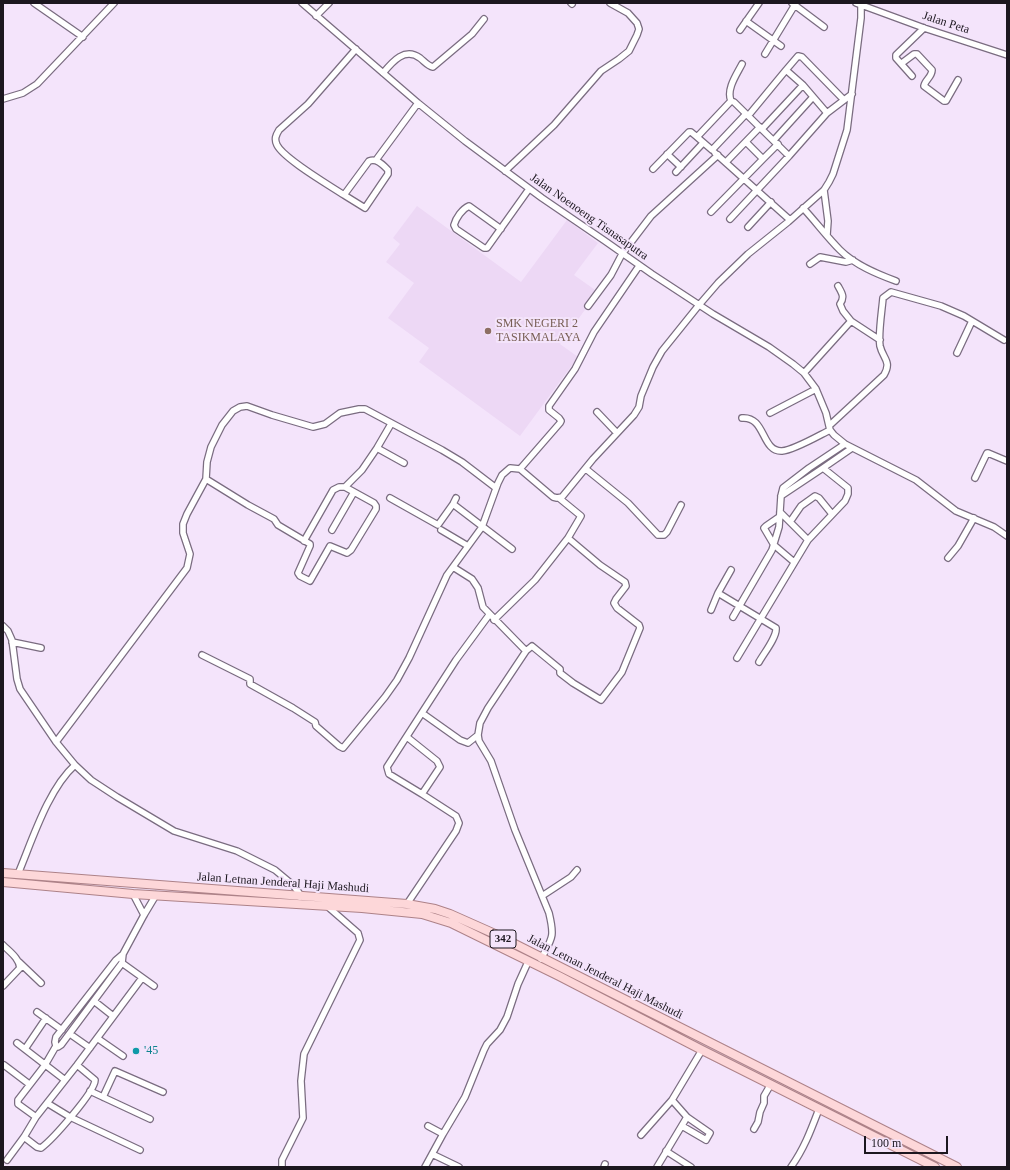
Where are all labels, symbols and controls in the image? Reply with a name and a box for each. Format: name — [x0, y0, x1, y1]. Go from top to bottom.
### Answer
street label: Jalan Peta — [921, 9, 971, 37]
street label: Jalan Noenoeng Tisnasaputra — [527, 171, 651, 263]
place label: SMK NEGERI 2 TASIKMALAYA — [496, 317, 581, 345]
marker: SMK NEGERI 2 TASIKMALAYA — [483, 326, 493, 336]
street label: Jalan Letnan Jenderal Haji Mashudi — [196, 870, 370, 896]
road number: 342 — [490, 930, 516, 948]
street label: Jalan Letnan Jenderal Haji Mashudi — [525, 931, 685, 1023]
place label: '45 — [144, 1044, 158, 1058]
marker: '45 — [131, 1046, 141, 1056]
scale bar — [866, 1128, 950, 1154]
text: 100 m — [871, 1136, 901, 1150]

